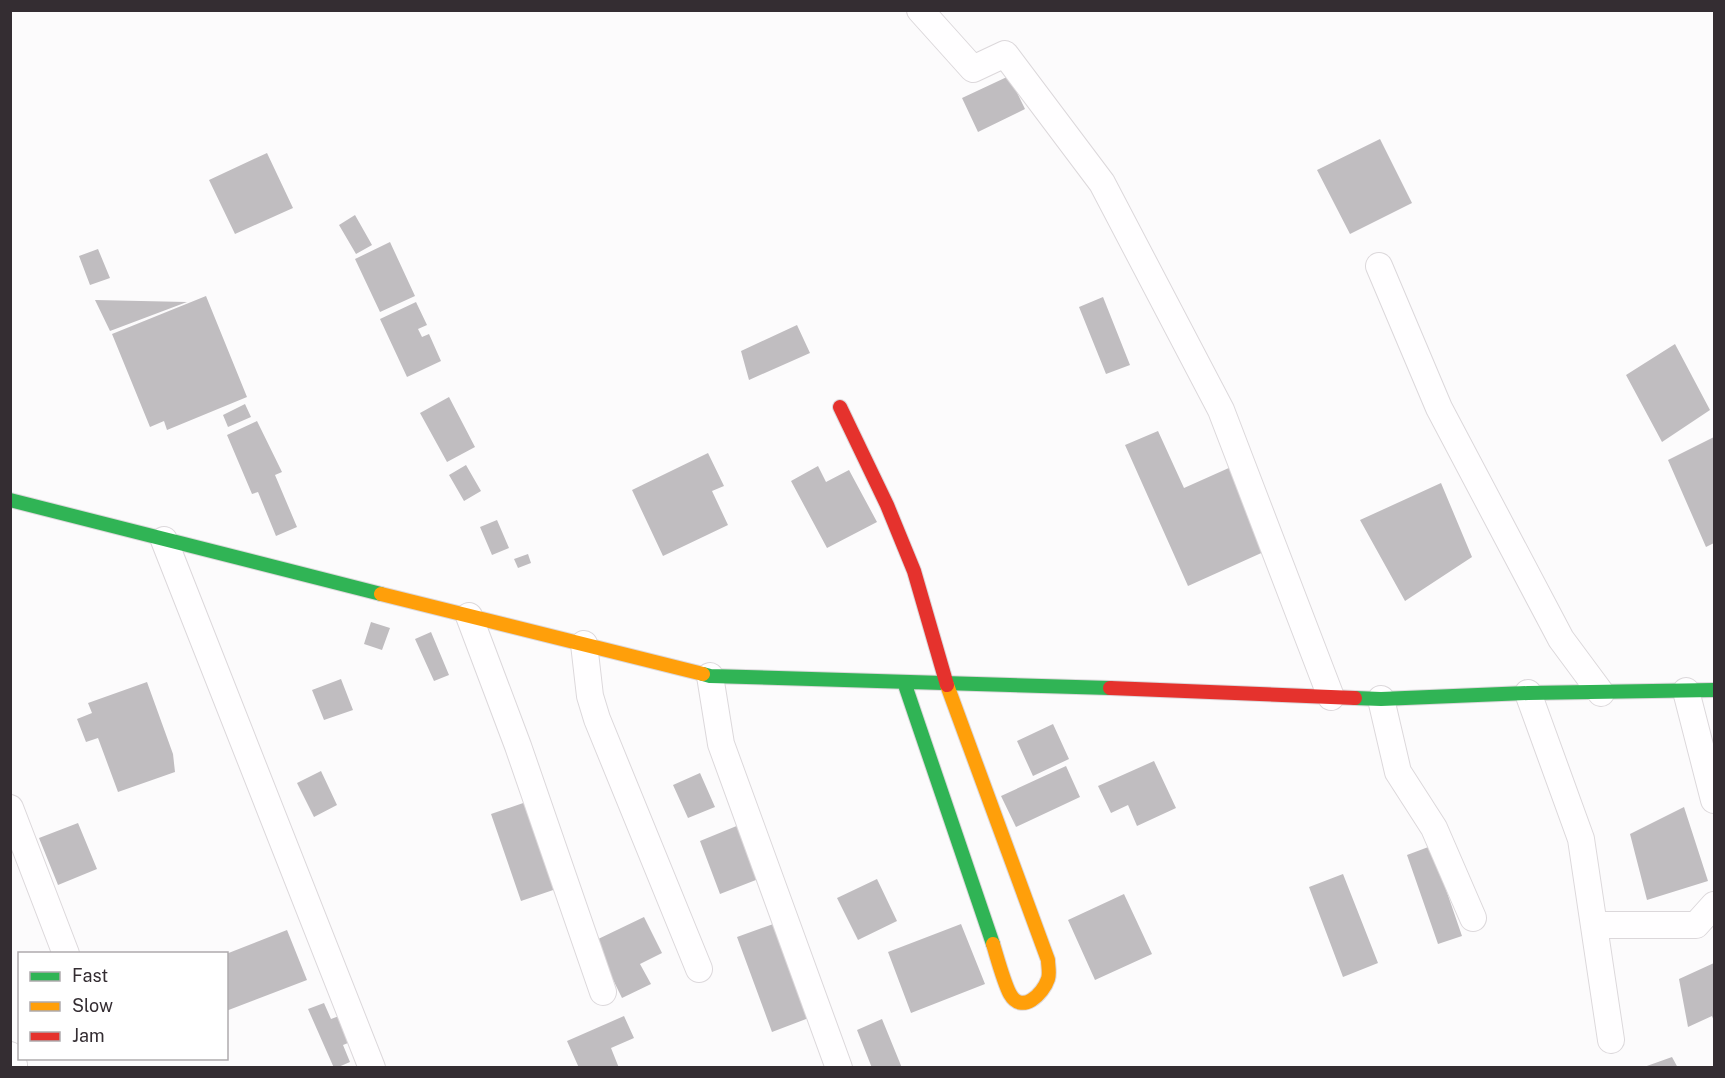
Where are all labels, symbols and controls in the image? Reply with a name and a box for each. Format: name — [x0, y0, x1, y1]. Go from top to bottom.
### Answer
legend — [18, 952, 228, 1060]
text: Fast — [72, 965, 108, 986]
text: Slow — [72, 995, 113, 1016]
text: Jam — [72, 1025, 105, 1046]

